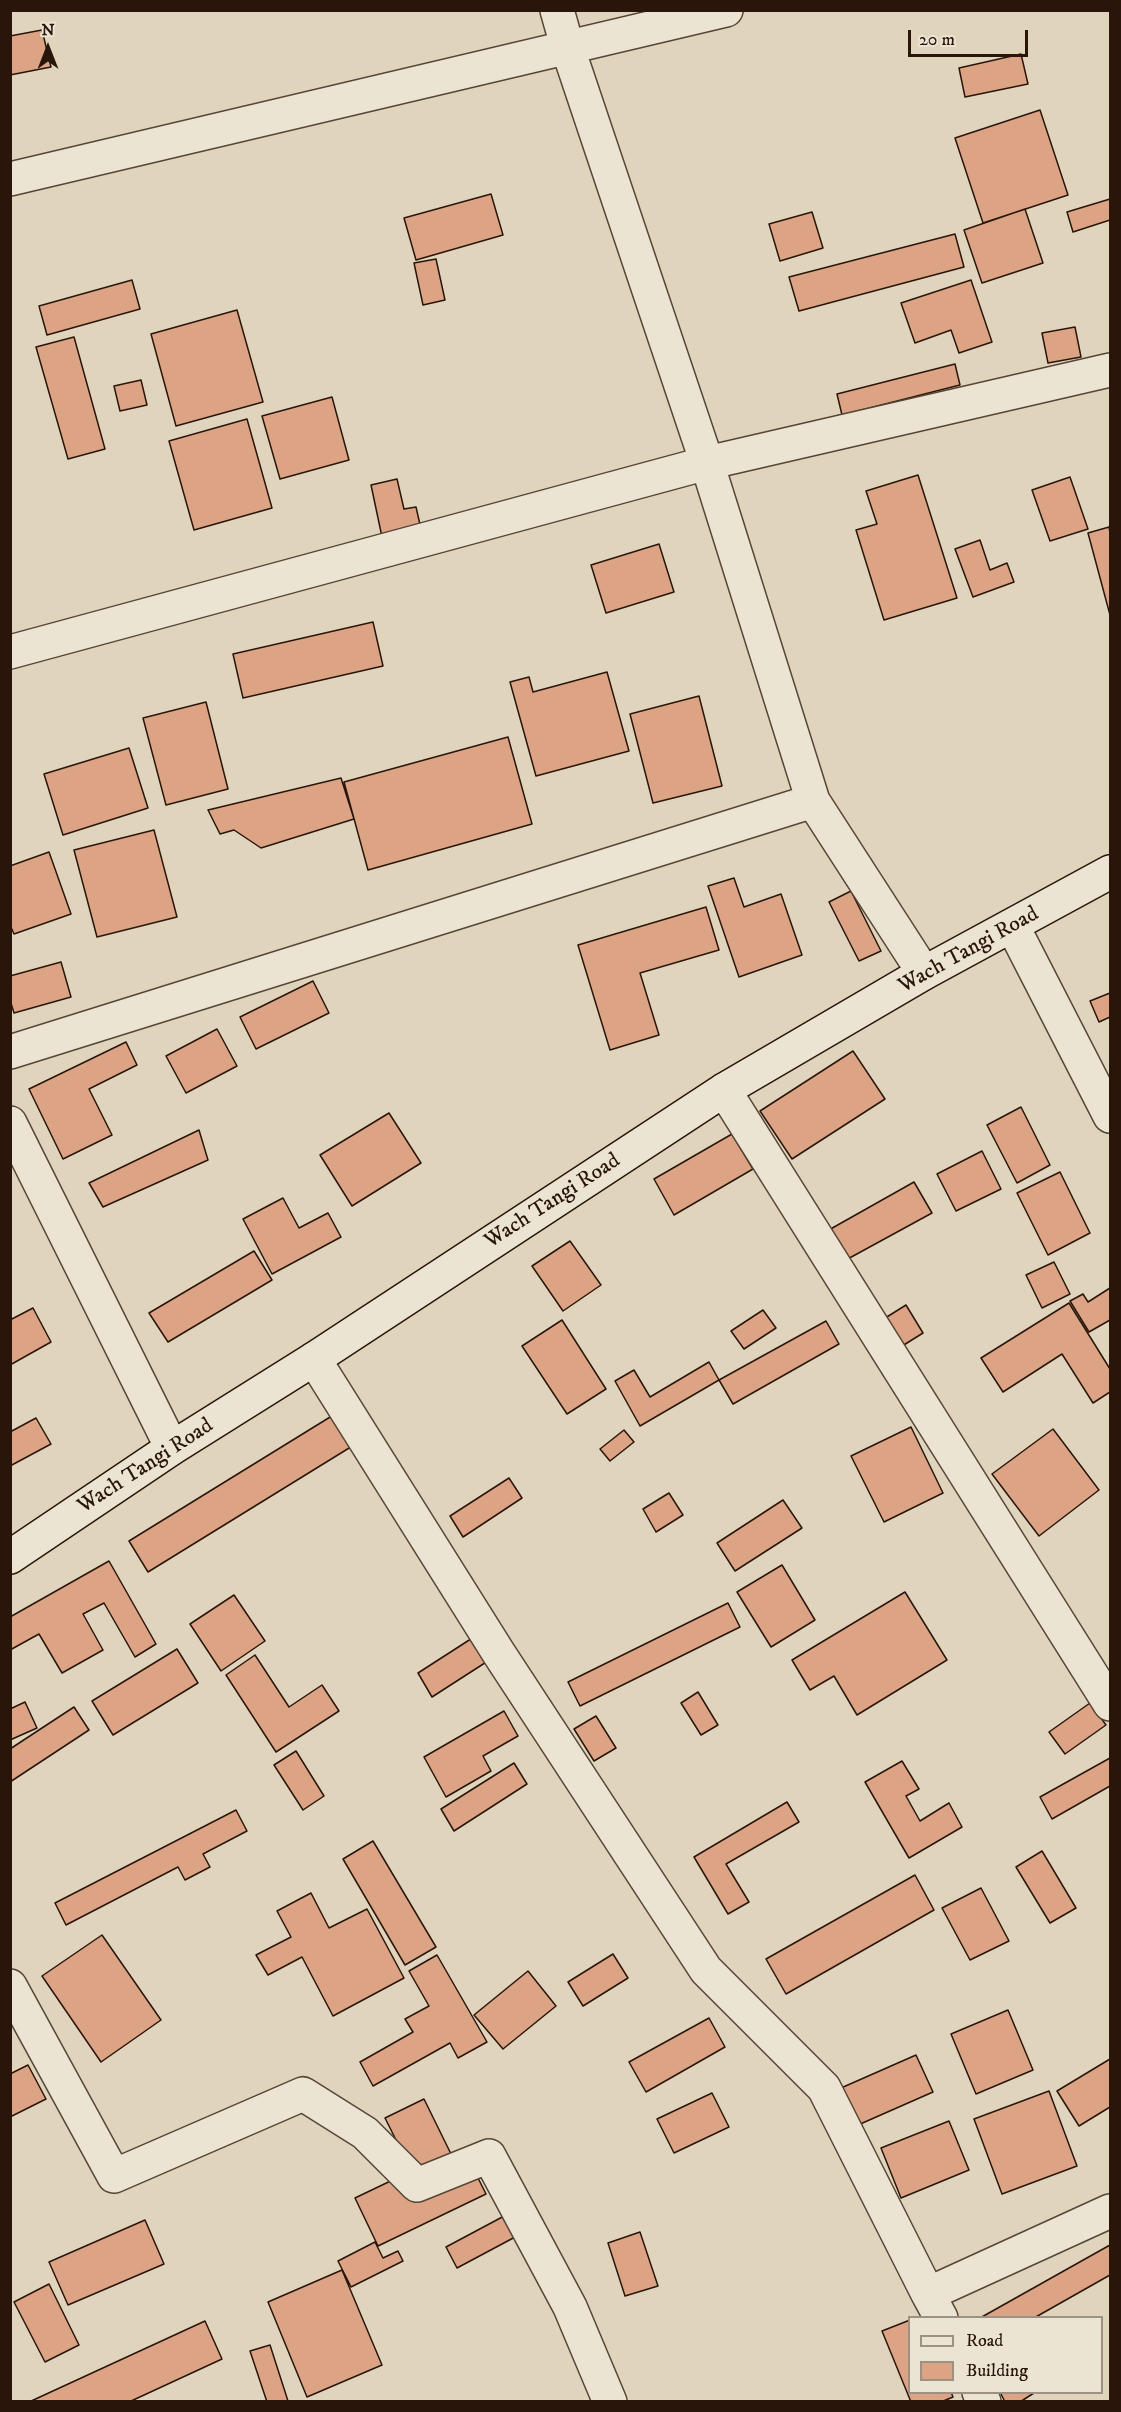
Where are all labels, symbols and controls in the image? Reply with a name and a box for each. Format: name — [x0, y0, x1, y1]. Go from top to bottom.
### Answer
north arrow — [18, 18, 78, 78]
scale bar — [911, 18, 1031, 56]
text: N — [41, 20, 55, 40]
text: 20 m — [919, 29, 955, 51]
street label: Wach Tangi Road — [894, 902, 1044, 1000]
street label: Wach Tangi Road — [480, 1148, 626, 1256]
street label: Wach Tangi Road — [73, 1413, 219, 1521]
legend — [908, 2316, 1103, 2394]
text: Road — [966, 2330, 1003, 2352]
text: Building — [966, 2360, 1028, 2382]

